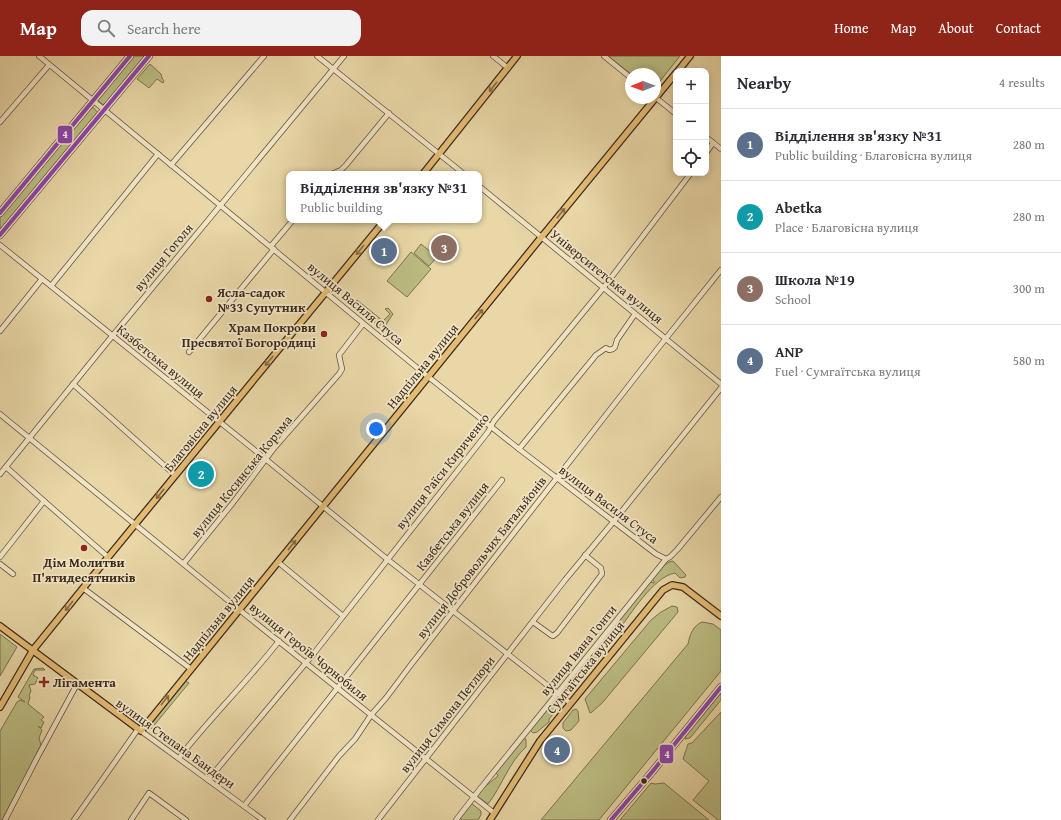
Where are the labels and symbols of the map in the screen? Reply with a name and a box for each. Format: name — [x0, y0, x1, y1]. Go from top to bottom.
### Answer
north arrow — [625, 68, 661, 104]
one-way arrow — [489, 81, 497, 92]
line badge: 4 — [57, 125, 73, 144]
text: 4 — [62, 126, 68, 142]
one-way arrow — [557, 207, 566, 218]
street label: вулиця Гоголя — [129, 219, 198, 295]
street label: Університетська вулиця — [546, 225, 668, 328]
pin: 3 — [431, 233, 457, 263]
pin: 1 — [371, 236, 397, 266]
one-way arrow — [356, 245, 365, 256]
street label: вулиця Василя Стуса — [304, 257, 408, 350]
place label: Ясла-садок №33 Супутник — [216, 283, 306, 317]
marker: Ясла-садок №33 Супутник — [204, 294, 214, 304]
one-way arrow — [475, 308, 483, 319]
place label: Храм Покрови Пресвятої Богородиці — [182, 318, 316, 352]
street label: Надпільна вулиця — [382, 319, 463, 413]
street label: Казбетська вулиця — [113, 320, 209, 403]
marker: Храм Покрови Пресвятої Богородиці — [319, 329, 329, 339]
one-way arrow — [264, 356, 273, 367]
street label: Благовісна вулиця — [159, 380, 242, 476]
street label: вулиця Раїси Кириченко — [391, 409, 494, 533]
street label: вулиця Косинська Корчма — [186, 411, 297, 541]
your location — [366, 419, 386, 439]
pin: 2 — [188, 459, 214, 489]
street label: вулиця Василя Стуса — [555, 461, 663, 549]
street label: вулиця Добровольчих Батальйонів — [412, 472, 551, 643]
street label: Казбетська вулиця — [412, 477, 494, 575]
one-way arrow — [155, 489, 164, 500]
one-way arrow — [287, 540, 296, 551]
marker: Дім Молитви П'ятидесятників — [79, 543, 89, 553]
place label: Дім Молитви П'ятидесятників — [32, 553, 136, 587]
street label: Надпільна вулиця — [178, 571, 259, 665]
street label: вулиця Героїв Чорнобиля — [245, 597, 372, 706]
one-way arrow — [64, 600, 73, 611]
street label: вулиця Івана Гонти — [536, 600, 621, 700]
street label: Сумгаїтська вулиця — [542, 617, 629, 718]
street label: вулиця Симона Петлюри — [396, 651, 499, 777]
place label: Лігамента — [53, 673, 116, 692]
marker: Лігамента — [38, 676, 50, 688]
street label: вулиця Степана Бандери — [112, 694, 239, 793]
one-way arrow — [161, 695, 170, 706]
pin: 4 — [544, 735, 570, 765]
line badge: 4 — [659, 744, 674, 764]
text: 4 — [664, 746, 670, 762]
unlabelled marker — [639, 776, 649, 786]

